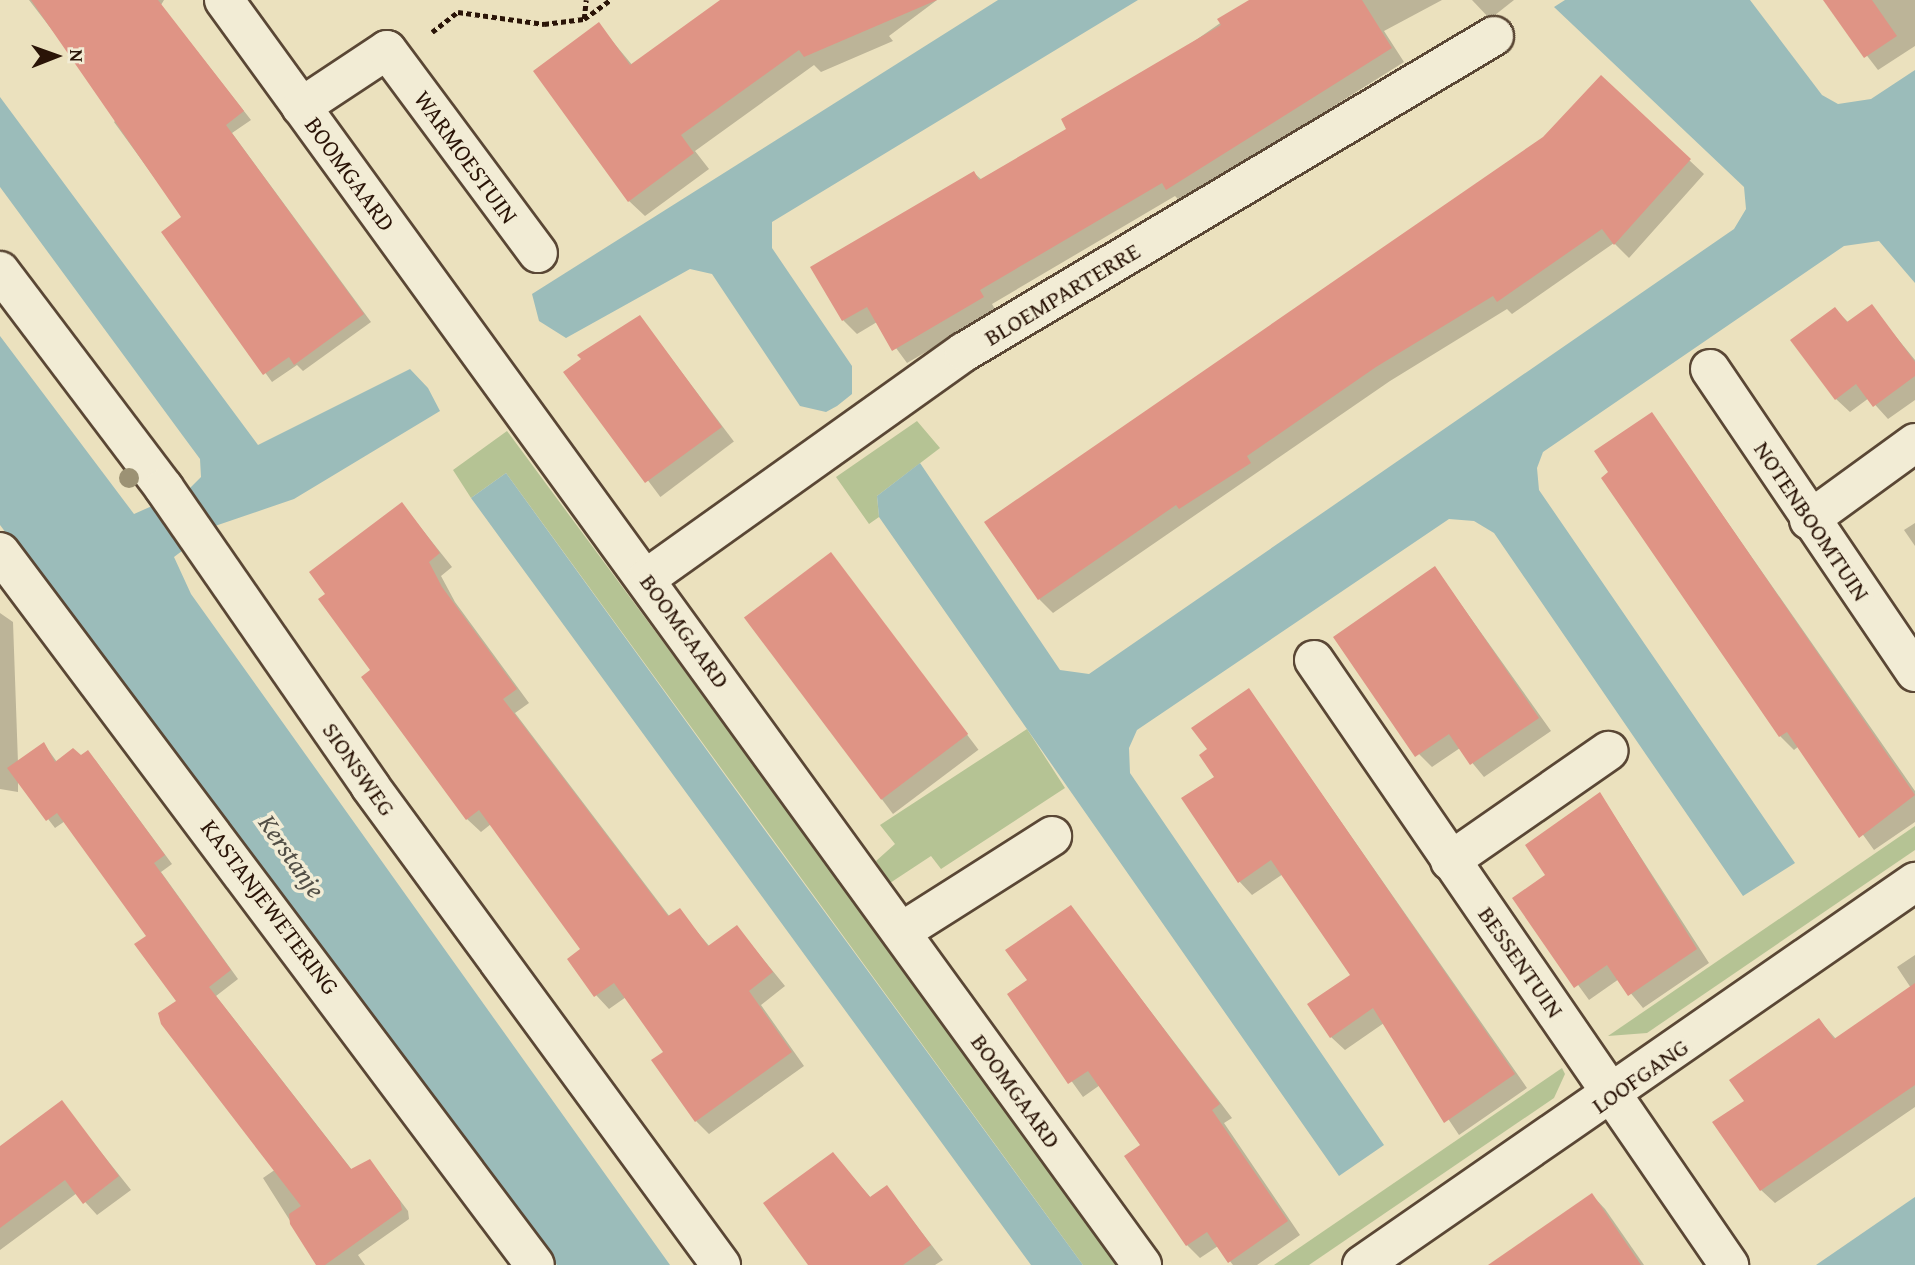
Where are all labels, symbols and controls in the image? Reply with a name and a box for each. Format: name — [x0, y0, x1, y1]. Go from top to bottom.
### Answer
north arrow — [21, 21, 91, 91]
text: N — [63, 49, 91, 62]
street label: WARMOESTUIN — [408, 85, 524, 229]
street label: BOOMGAARD — [299, 111, 401, 237]
street label: BLOEMPARTERRE — [979, 236, 1145, 352]
street label: NOTENBOOMTUIN — [1748, 436, 1876, 606]
street label: BOOMGAARD — [634, 568, 736, 694]
street label: SIONSWEG — [316, 717, 402, 821]
water label: Kerstanje — [252, 808, 332, 904]
street label: KASTANJEWETERING — [195, 814, 345, 1000]
street label: BESSENTUIN — [1472, 901, 1570, 1023]
street label: BOOMGAARD — [965, 1028, 1067, 1154]
street label: LOOFGANG — [1586, 1032, 1694, 1120]

